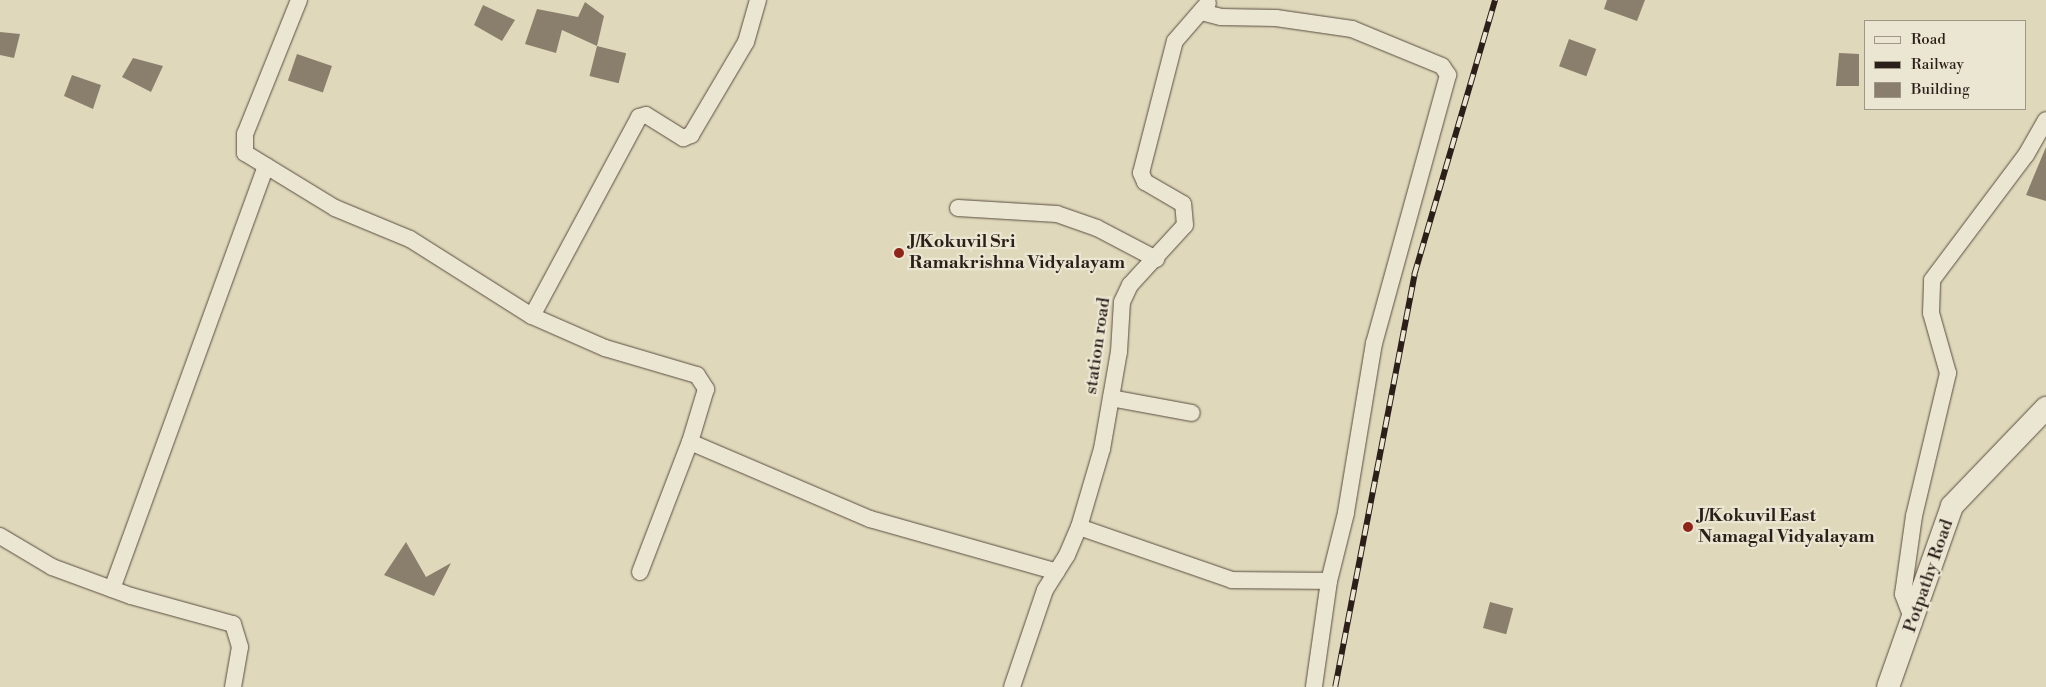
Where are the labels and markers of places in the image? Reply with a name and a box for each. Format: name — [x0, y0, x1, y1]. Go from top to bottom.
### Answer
place label: J/Kokuvil Sri Ramakrishna Vidyalayam — [909, 232, 1125, 274]
marker: J/Kokuvil Sri Ramakrishna Vidyalayam — [893, 247, 905, 259]
place label: J/Kokuvil East Namagal Vidyalayam — [1698, 506, 1875, 548]
marker: J/Kokuvil East Namagal Vidyalayam — [1682, 521, 1694, 533]

